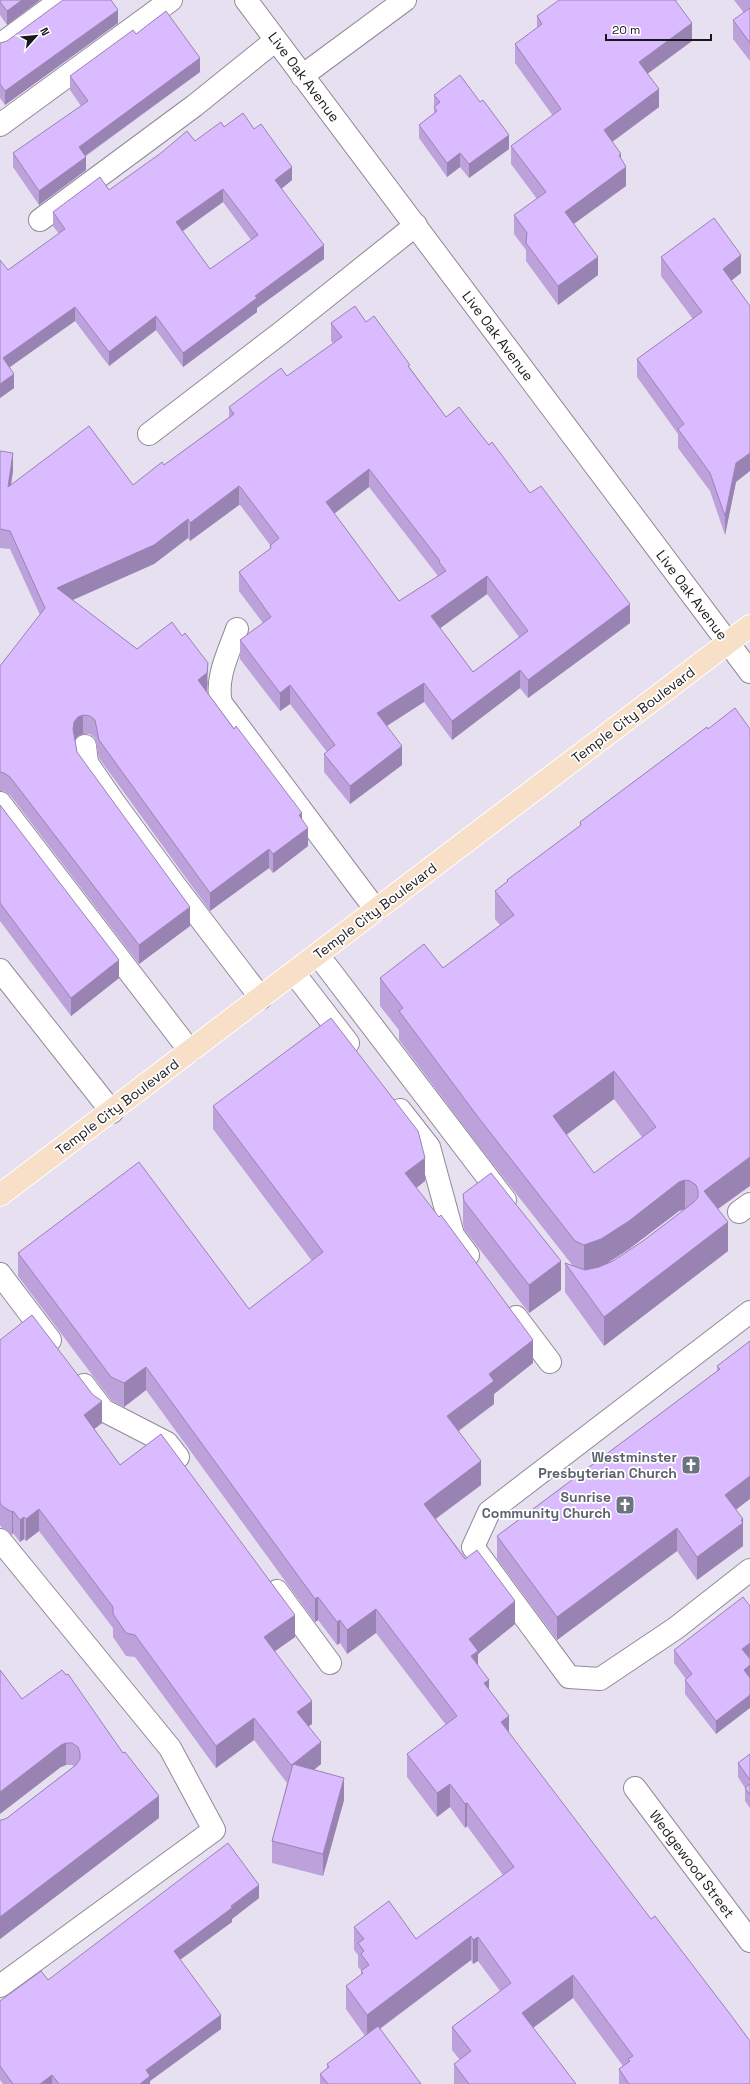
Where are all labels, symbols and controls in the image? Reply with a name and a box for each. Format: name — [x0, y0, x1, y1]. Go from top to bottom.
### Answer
north arrow — [16, 16, 56, 56]
scale bar — [606, 16, 711, 42]
text: 20 m — [612, 22, 640, 38]
text: N — [37, 25, 53, 38]
street label: Live Oak Avenue — [264, 28, 344, 126]
street label: Live Oak Avenue — [458, 287, 538, 385]
street label: Live Oak Avenue — [652, 546, 732, 644]
street label: Temple City Boulevard — [568, 663, 698, 767]
street label: Temple City Boulevard — [310, 859, 440, 963]
street label: Temple City Boulevard — [52, 1055, 182, 1159]
place label: Westminster Presbyterian Church — [538, 1448, 677, 1482]
church icon: Westminster Presbyterian Church — [680, 1454, 702, 1476]
place label: Sunrise Community Church — [482, 1488, 611, 1522]
church icon: Sunrise Community Church — [614, 1494, 636, 1516]
street label: Wedgewood Street — [646, 1807, 738, 1921]

